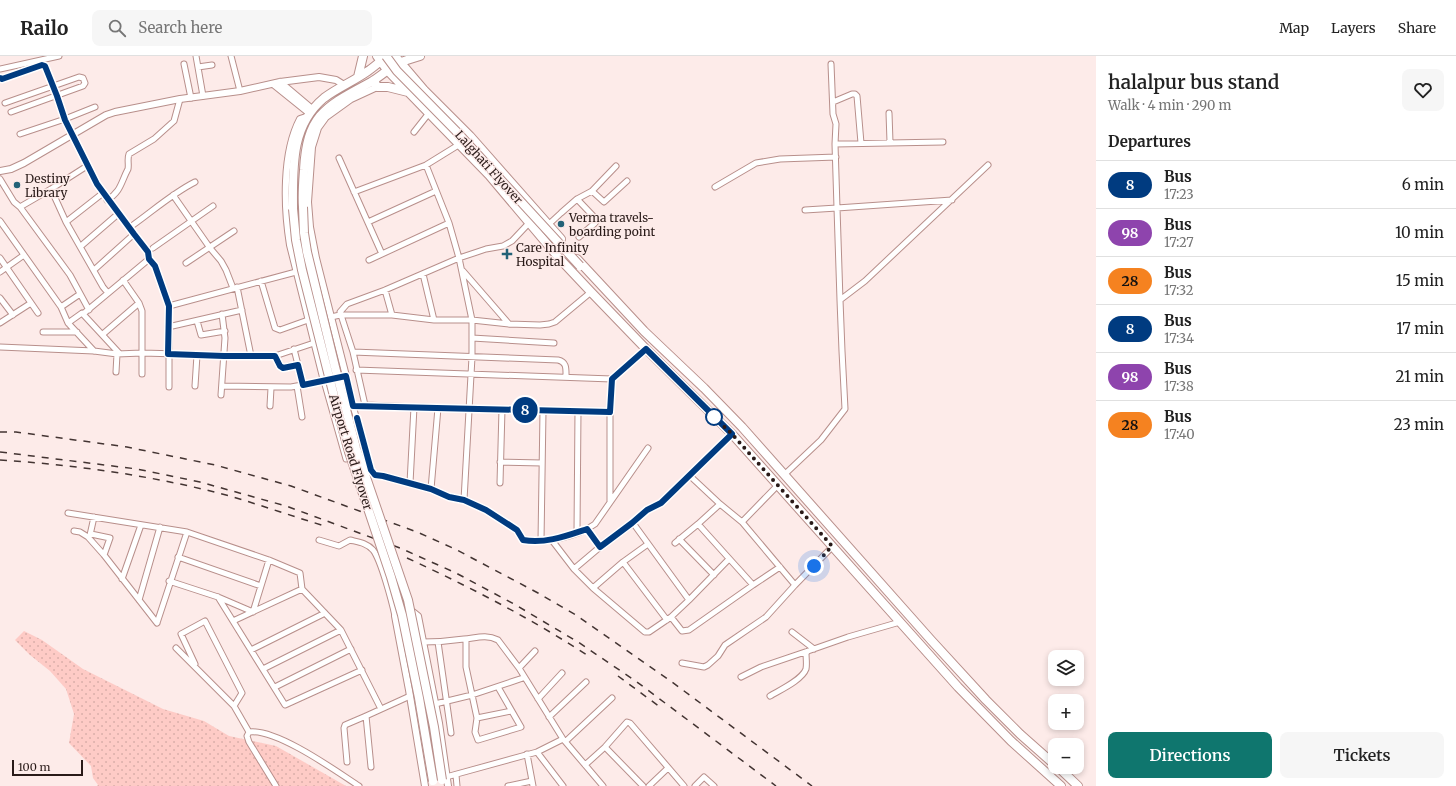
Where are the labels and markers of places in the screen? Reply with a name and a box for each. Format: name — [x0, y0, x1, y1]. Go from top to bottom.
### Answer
place label: Destiny Library — [25, 171, 70, 200]
marker: Destiny Library — [12, 180, 22, 190]
place label: Verma travels- boarding point — [568, 210, 655, 239]
marker: Verma travels- boarding point — [556, 219, 566, 229]
place label: Care Infinity Hospital — [516, 240, 589, 269]
marker: Care Infinity Hospital — [501, 248, 513, 260]
unlabelled marker — [705, 408, 723, 426]

